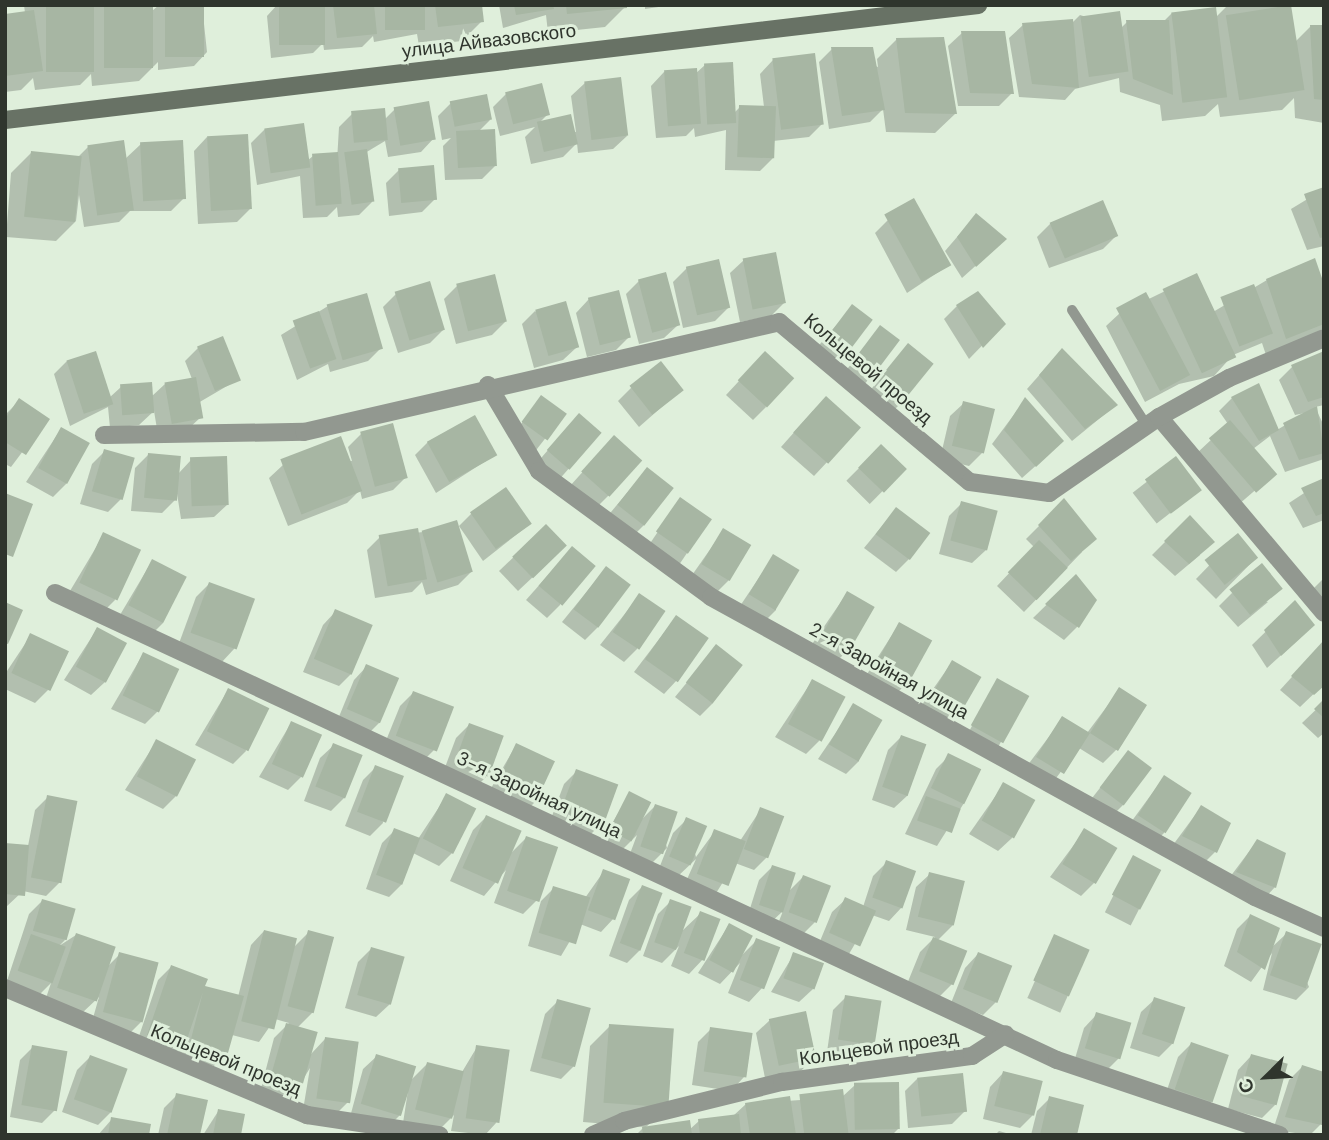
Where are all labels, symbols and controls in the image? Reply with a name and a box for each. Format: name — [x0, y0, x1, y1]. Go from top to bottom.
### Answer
street label: улица Айвазовского — [401, 19, 577, 63]
street label: Кольцевой проезд — [799, 309, 937, 429]
street label: 2-я Заройная улица — [805, 618, 973, 724]
street label: 3-я Заройная улица — [453, 747, 625, 843]
street label: Кольцевой проезд — [147, 1019, 305, 1101]
street label: Кольцевой проезд — [798, 1026, 960, 1070]
north arrow — [1231, 1042, 1301, 1112]
text: С — [1232, 1074, 1261, 1097]

